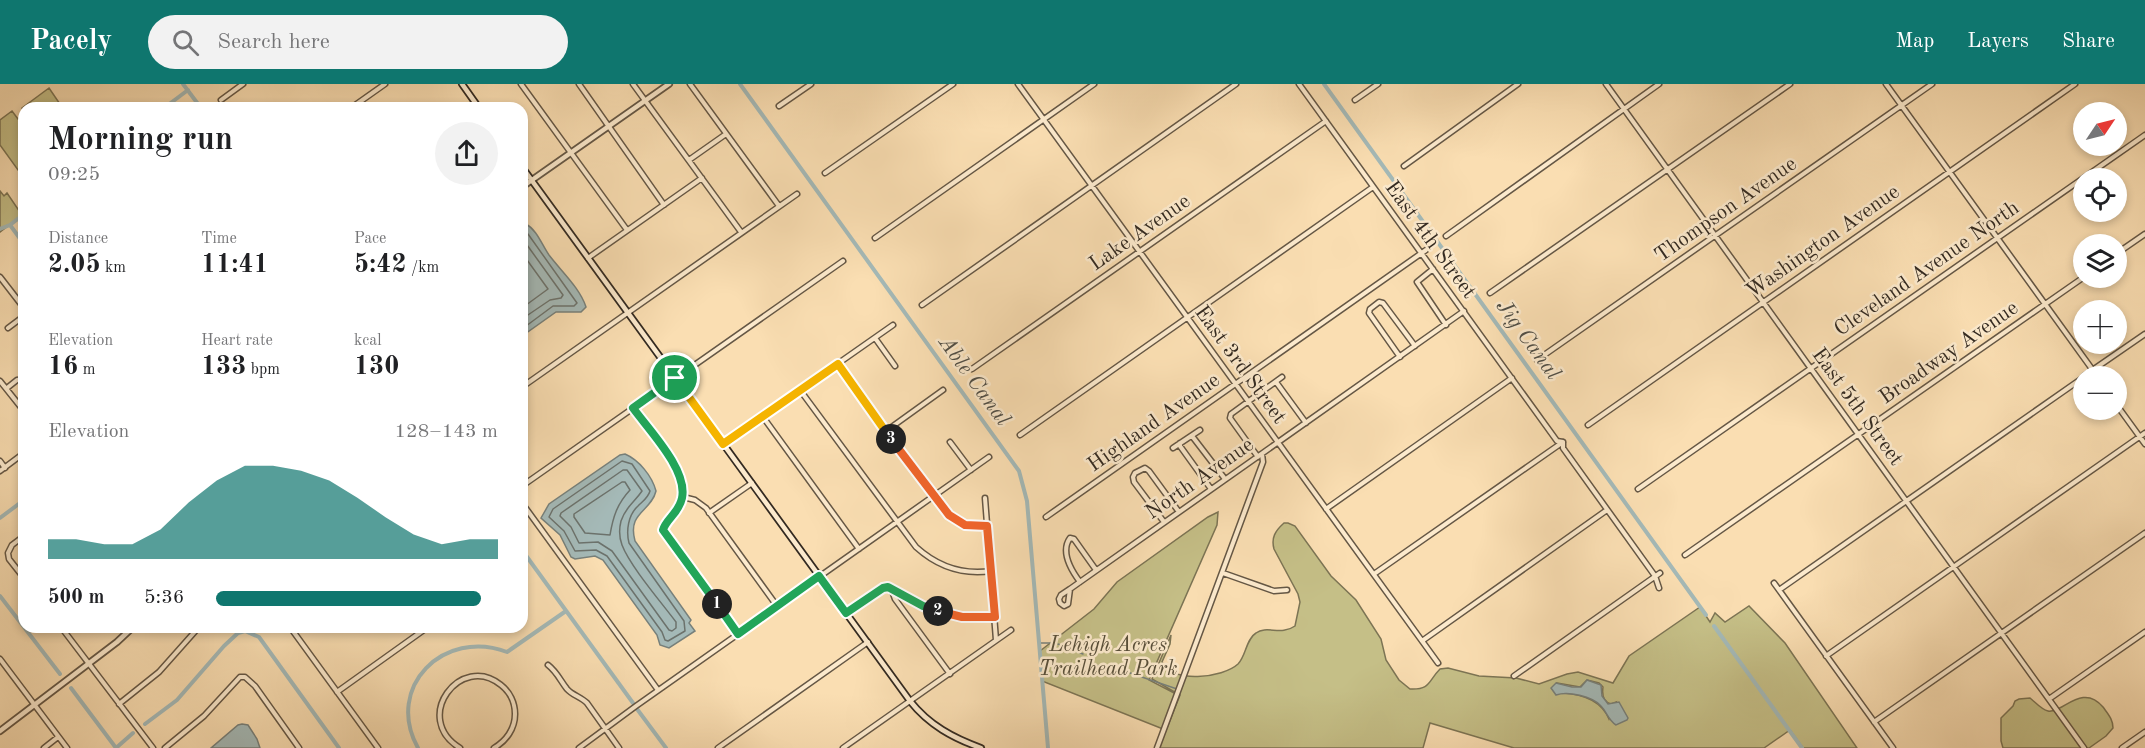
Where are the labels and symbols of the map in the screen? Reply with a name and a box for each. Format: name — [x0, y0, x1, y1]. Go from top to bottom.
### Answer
north arrow — [2073, 102, 2127, 156]
street label: Thompson Avenue — [1651, 153, 1801, 267]
street label: East 4th Street — [1380, 177, 1480, 303]
street label: Washington Avenue — [1743, 181, 1903, 303]
street label: Lake Avenue — [1086, 191, 1194, 275]
street label: Cleveland Avenue North — [1831, 197, 2023, 341]
water label: Jig Canal — [1492, 296, 1565, 385]
street label: Broadway Avenue — [1876, 297, 2022, 409]
street label: East 3rd Street — [1190, 302, 1290, 428]
water label: Able Canal — [934, 331, 1014, 431]
street label: East 5th Street — [1807, 344, 1907, 470]
pin — [649, 352, 700, 403]
street label: Highland Avenue — [1084, 370, 1224, 476]
pin: 3 — [876, 424, 906, 454]
street label: North Avenue — [1142, 434, 1258, 524]
pin: 1 — [702, 589, 732, 619]
pin: 2 — [923, 596, 953, 626]
park label: Lehigh Acres Trailhead Park — [1039, 635, 1177, 680]

